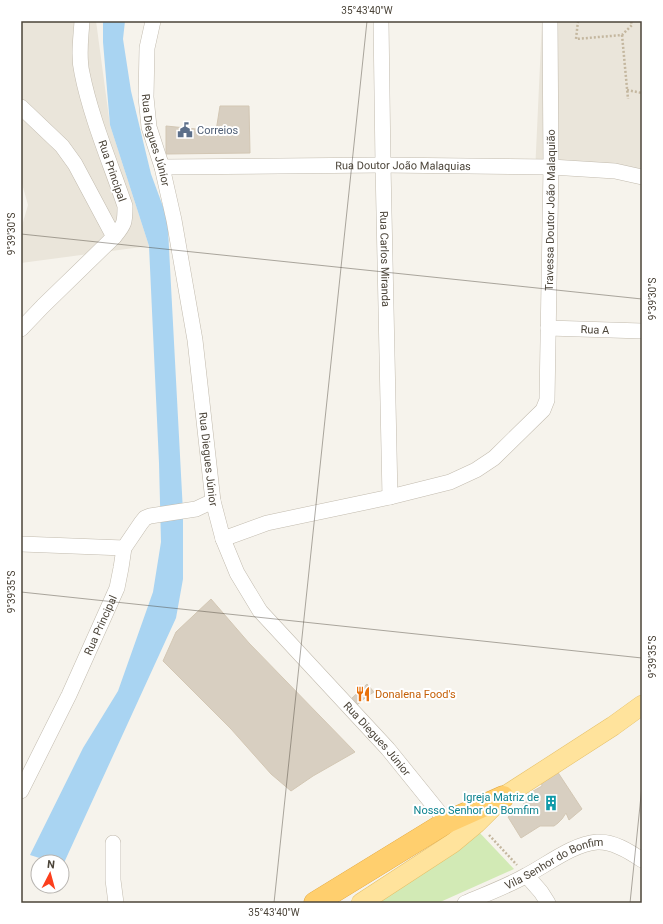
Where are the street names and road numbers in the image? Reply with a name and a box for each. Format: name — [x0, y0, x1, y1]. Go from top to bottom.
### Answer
street label: Rua Diegues Júnior — [139, 93, 173, 188]
street label: Travessa Doutor João Malaquião — [542, 129, 558, 291]
street label: Rua Principal — [95, 139, 129, 203]
street label: Rua Doutor João Malaquias — [335, 158, 471, 173]
street label: Rua Carlos Miranda — [377, 211, 392, 307]
street label: Rua A — [580, 323, 610, 336]
street label: Rua Diegues Júnior — [197, 411, 221, 508]
street label: Rua Principal — [81, 593, 119, 657]
street label: Rua Diegues Júnior — [341, 699, 414, 779]
street label: Vila Senhor do Bonfim — [503, 835, 603, 892]

